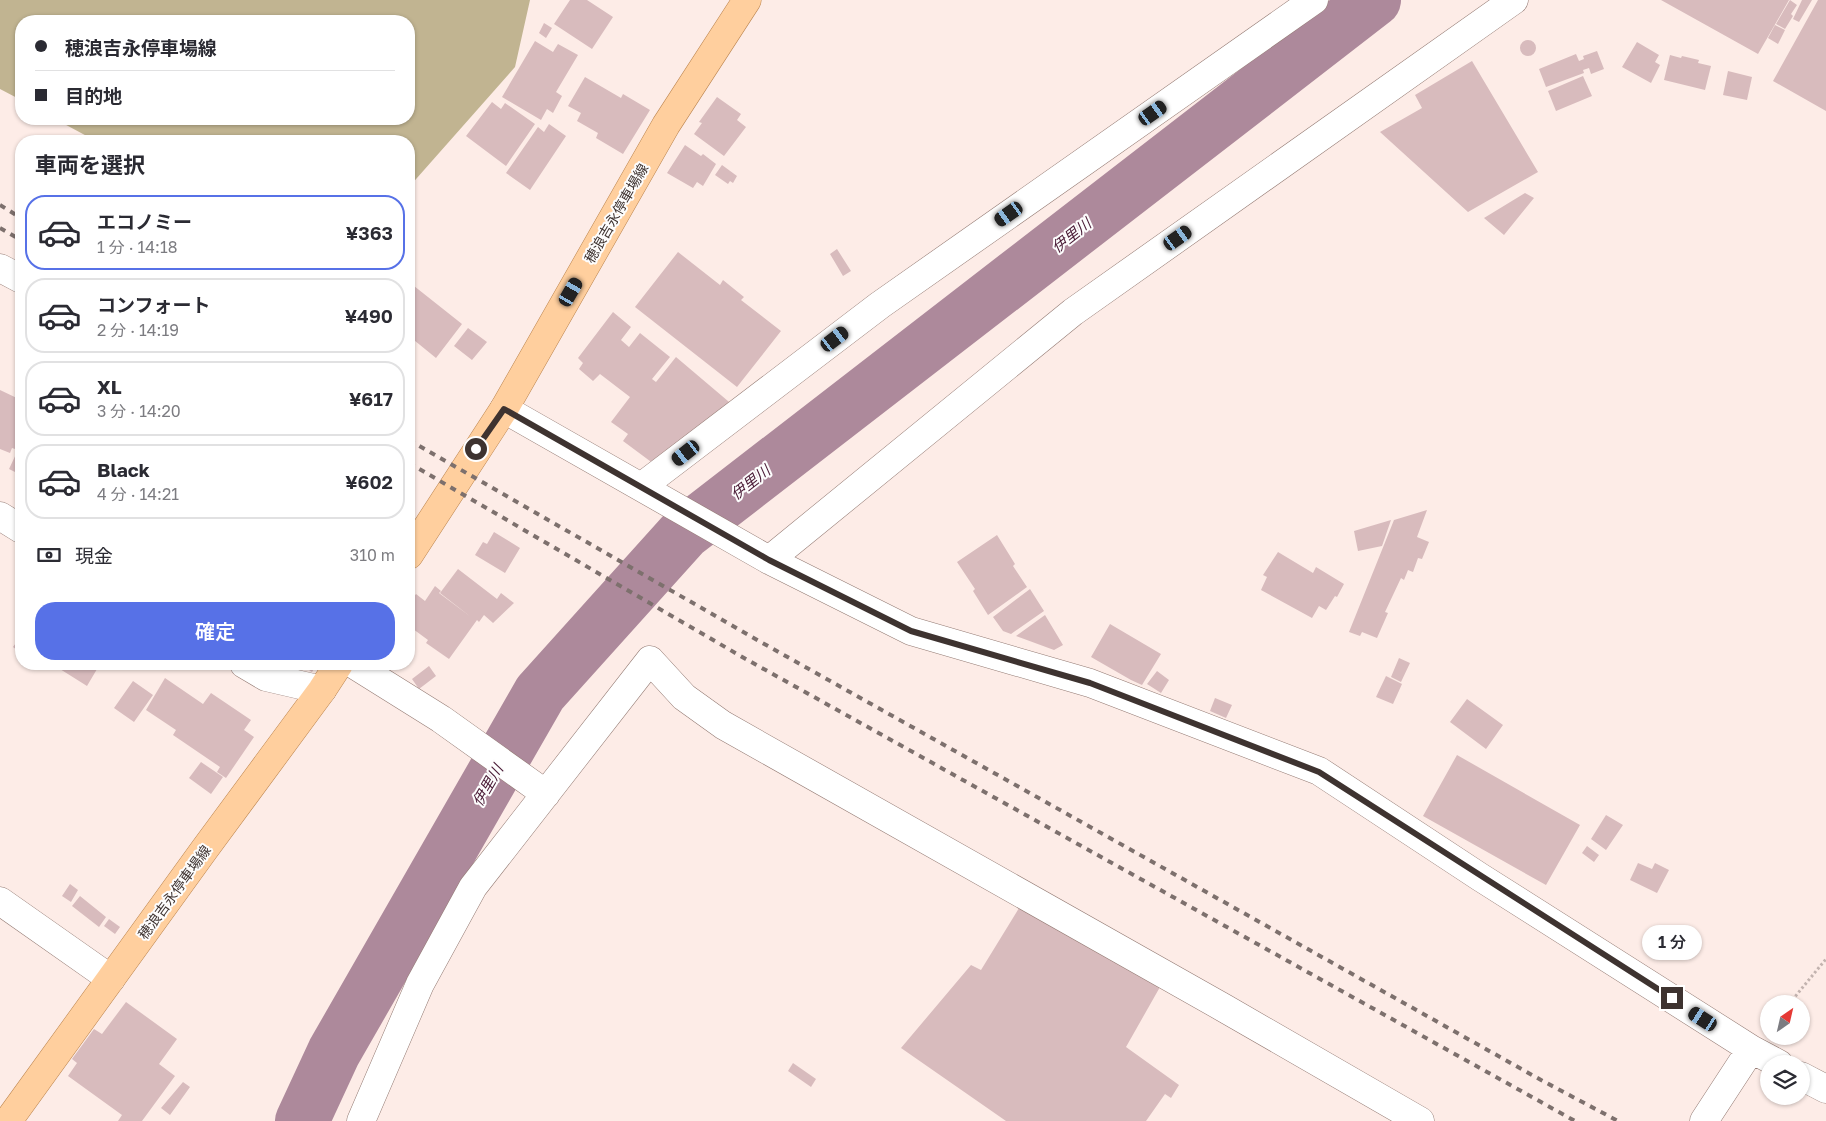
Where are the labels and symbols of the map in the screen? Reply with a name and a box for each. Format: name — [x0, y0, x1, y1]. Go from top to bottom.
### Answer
car — [1136, 98, 1169, 128]
street label: 穂浪吉永停車場線 — [581, 160, 651, 266]
car — [992, 199, 1025, 229]
water label: 伊里川 — [1048, 213, 1096, 256]
car — [1161, 223, 1194, 253]
car — [557, 275, 584, 309]
car — [818, 324, 851, 354]
route start — [465, 438, 487, 460]
car — [669, 438, 702, 468]
water label: 伊里川 — [727, 460, 775, 503]
water label: 伊里川 — [468, 759, 507, 809]
street label: 穂浪吉永停車場線 — [134, 842, 214, 942]
callout: 1 分 — [1642, 926, 1702, 960]
route end — [1661, 987, 1683, 1009]
north arrow — [1760, 995, 1810, 1045]
car — [1686, 1005, 1719, 1033]

